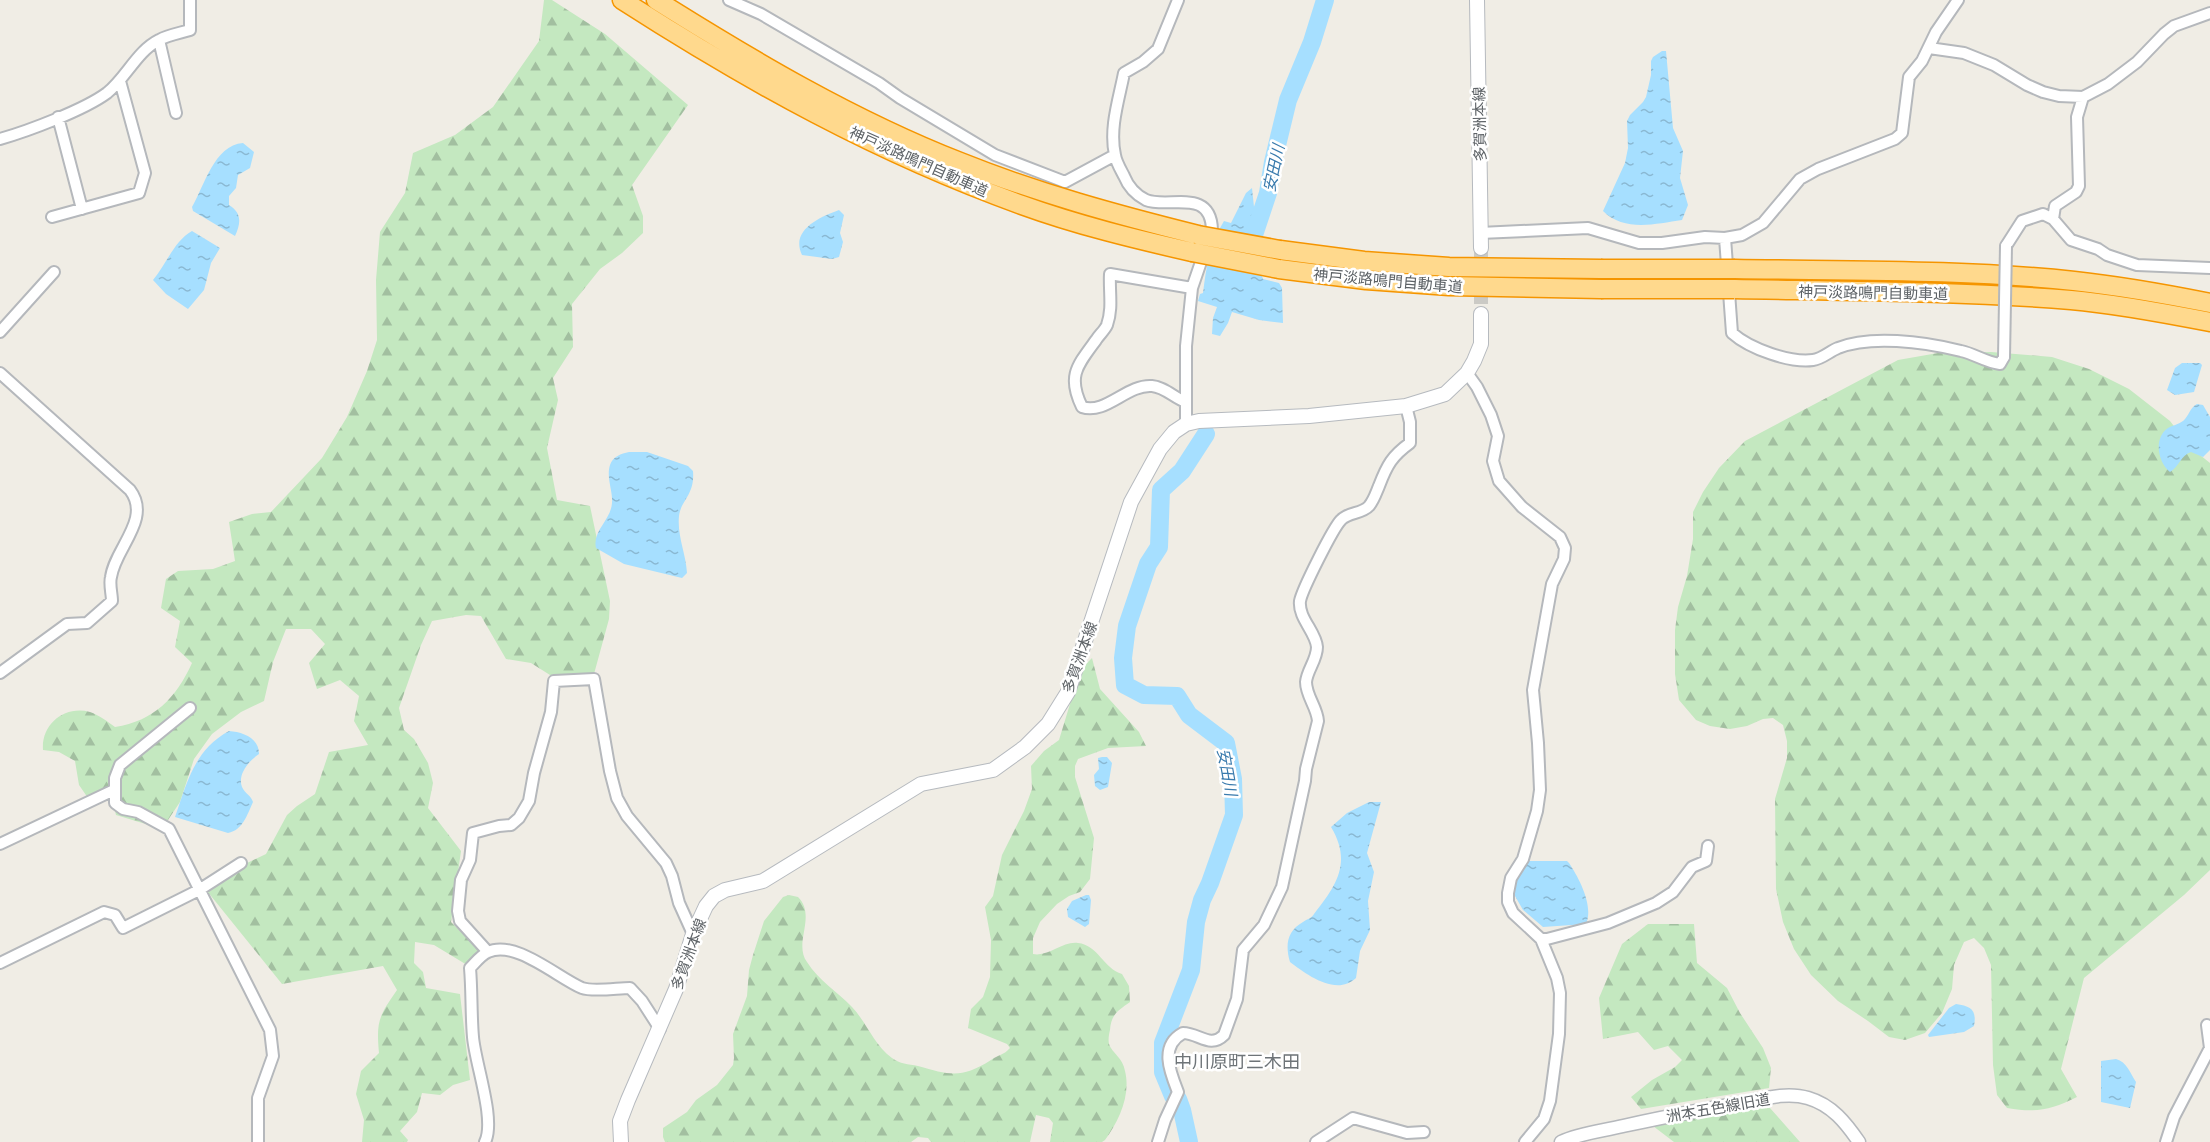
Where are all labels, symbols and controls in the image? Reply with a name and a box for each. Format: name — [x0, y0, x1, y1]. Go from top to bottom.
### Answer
street label: 多賀洲本線 — [1469, 86, 1489, 162]
street label: 神戸淡路鳴門自動車道 — [847, 122, 991, 200]
water label: 安田川 — [1259, 141, 1288, 193]
street label: 神戸淡路鳴門自動車道 — [1312, 264, 1464, 296]
street label: 神戸淡路鳴門自動車道 — [1798, 282, 1948, 302]
street label: 多賀洲本線 — [1058, 619, 1100, 695]
water label: 安田川 — [1214, 747, 1242, 799]
street label: 多賀洲本線 — [667, 916, 709, 992]
district label: 中川原町三木田 — [1174, 1050, 1300, 1072]
street label: 洲本五色線旧道 — [1665, 1089, 1771, 1125]

